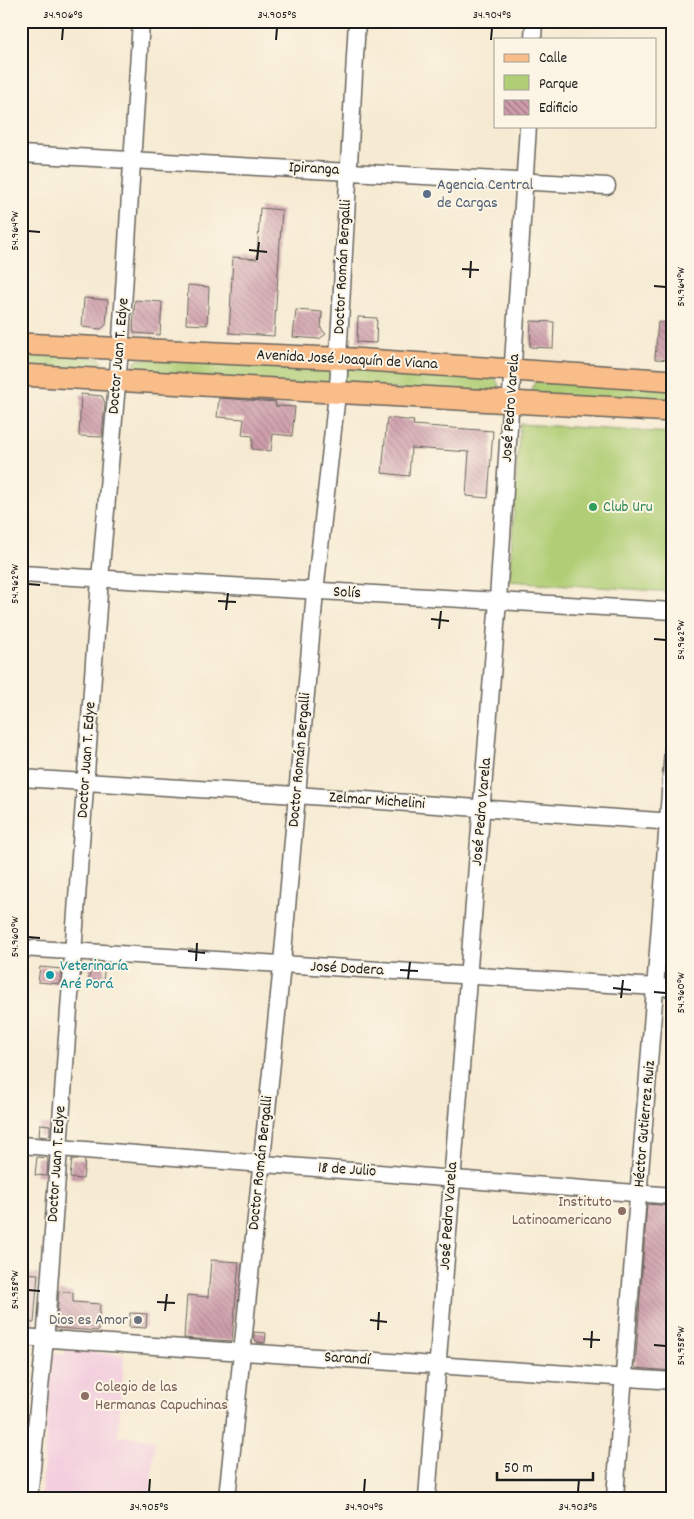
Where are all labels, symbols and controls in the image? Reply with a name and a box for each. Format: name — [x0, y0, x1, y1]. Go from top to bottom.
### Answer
text: 34.906°S — [43, 7, 83, 24]
text: 34.905°S — [257, 7, 297, 24]
text: 34.904°S — [473, 7, 511, 24]
legend — [494, 38, 656, 128]
text: Calle — [539, 48, 568, 70]
text: Parque — [539, 74, 579, 96]
text: Edificio — [539, 98, 578, 120]
street label: Ipiranga — [288, 156, 340, 182]
place label: Agencia Central de Cargas — [437, 174, 533, 215]
marker: Agencia Central de Cargas — [421, 188, 433, 200]
street label: Doctor Román Bergalli — [328, 199, 358, 335]
text: 54.964°W — [7, 211, 24, 251]
text: 54.964°W — [673, 267, 690, 307]
street label: Doctor Juan T. Edye — [102, 297, 136, 415]
street label: Avenida José Joaquín de Viana — [256, 344, 439, 376]
street label: José Pedro Varela — [496, 353, 526, 463]
place label: Club Uru — [603, 496, 653, 519]
marker: Club Uru — [587, 501, 599, 513]
text: 54.962°W — [7, 564, 24, 604]
street label: Solís — [333, 581, 362, 605]
text: 54.962°W — [673, 620, 690, 660]
street label: Doctor Román Bergalli — [283, 692, 317, 828]
street label: Doctor Juan T. Edye — [71, 701, 103, 819]
street label: José Pedro Varela — [466, 757, 498, 867]
street label: Zelmar Michelini — [328, 786, 426, 816]
text: 54.960°W — [7, 916, 24, 958]
place label: Veterinaría Aré Porá — [60, 955, 128, 996]
street label: José Dodera — [310, 956, 385, 982]
marker: Veterinaría Aré Porá — [44, 969, 56, 981]
text: 54.960°W — [673, 972, 690, 1014]
street label: Héctor Gutierrez Ruiz — [628, 1060, 662, 1188]
street label: Doctor Román Bergalli — [243, 1095, 279, 1231]
street label: Doctor Juan T. Edye — [41, 1105, 73, 1223]
street label: 18 de Julio — [317, 1156, 377, 1184]
street label: José Pedro Varela — [434, 1161, 464, 1271]
place label: Instituto Latinoamericano — [512, 1191, 612, 1232]
marker: Instituto Latinoamericano — [616, 1205, 628, 1217]
text: 54.958°W — [7, 1270, 24, 1310]
place label: Dios es Amor — [49, 1309, 128, 1332]
marker: Dios es Amor — [132, 1314, 144, 1326]
text: 54.958°W — [673, 1326, 690, 1366]
street label: Sarandí — [323, 1346, 372, 1372]
place label: Colegio de las Hermanas Capuchinas — [95, 1376, 228, 1417]
marker: Colegio de las Hermanas Capuchinas — [79, 1390, 91, 1402]
scale bar — [497, 1449, 593, 1481]
text: 50 m — [504, 1458, 533, 1480]
text: 34.905°S — [129, 1499, 169, 1516]
text: 34.904°S — [345, 1499, 383, 1516]
text: 34.903°S — [559, 1499, 597, 1516]

